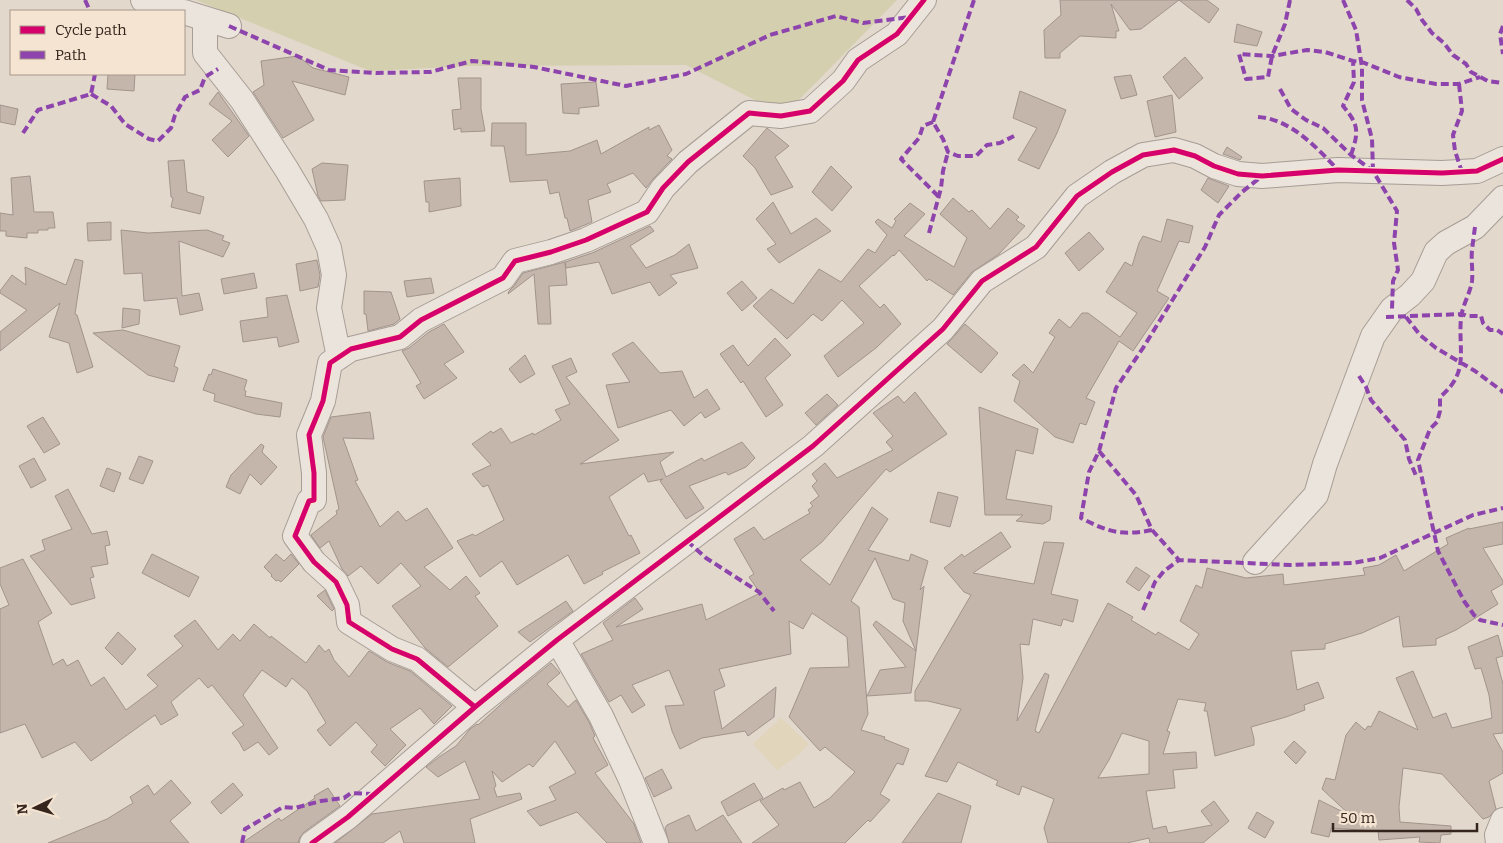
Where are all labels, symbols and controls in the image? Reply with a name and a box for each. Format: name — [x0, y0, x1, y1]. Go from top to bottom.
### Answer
legend — [10, 10, 185, 75]
text: Cycle path — [55, 21, 127, 39]
text: Path — [55, 46, 87, 64]
north arrow — [10, 783, 60, 833]
scale bar — [1333, 800, 1477, 832]
text: N — [14, 803, 31, 815]
text: 50 m — [1340, 809, 1376, 827]

